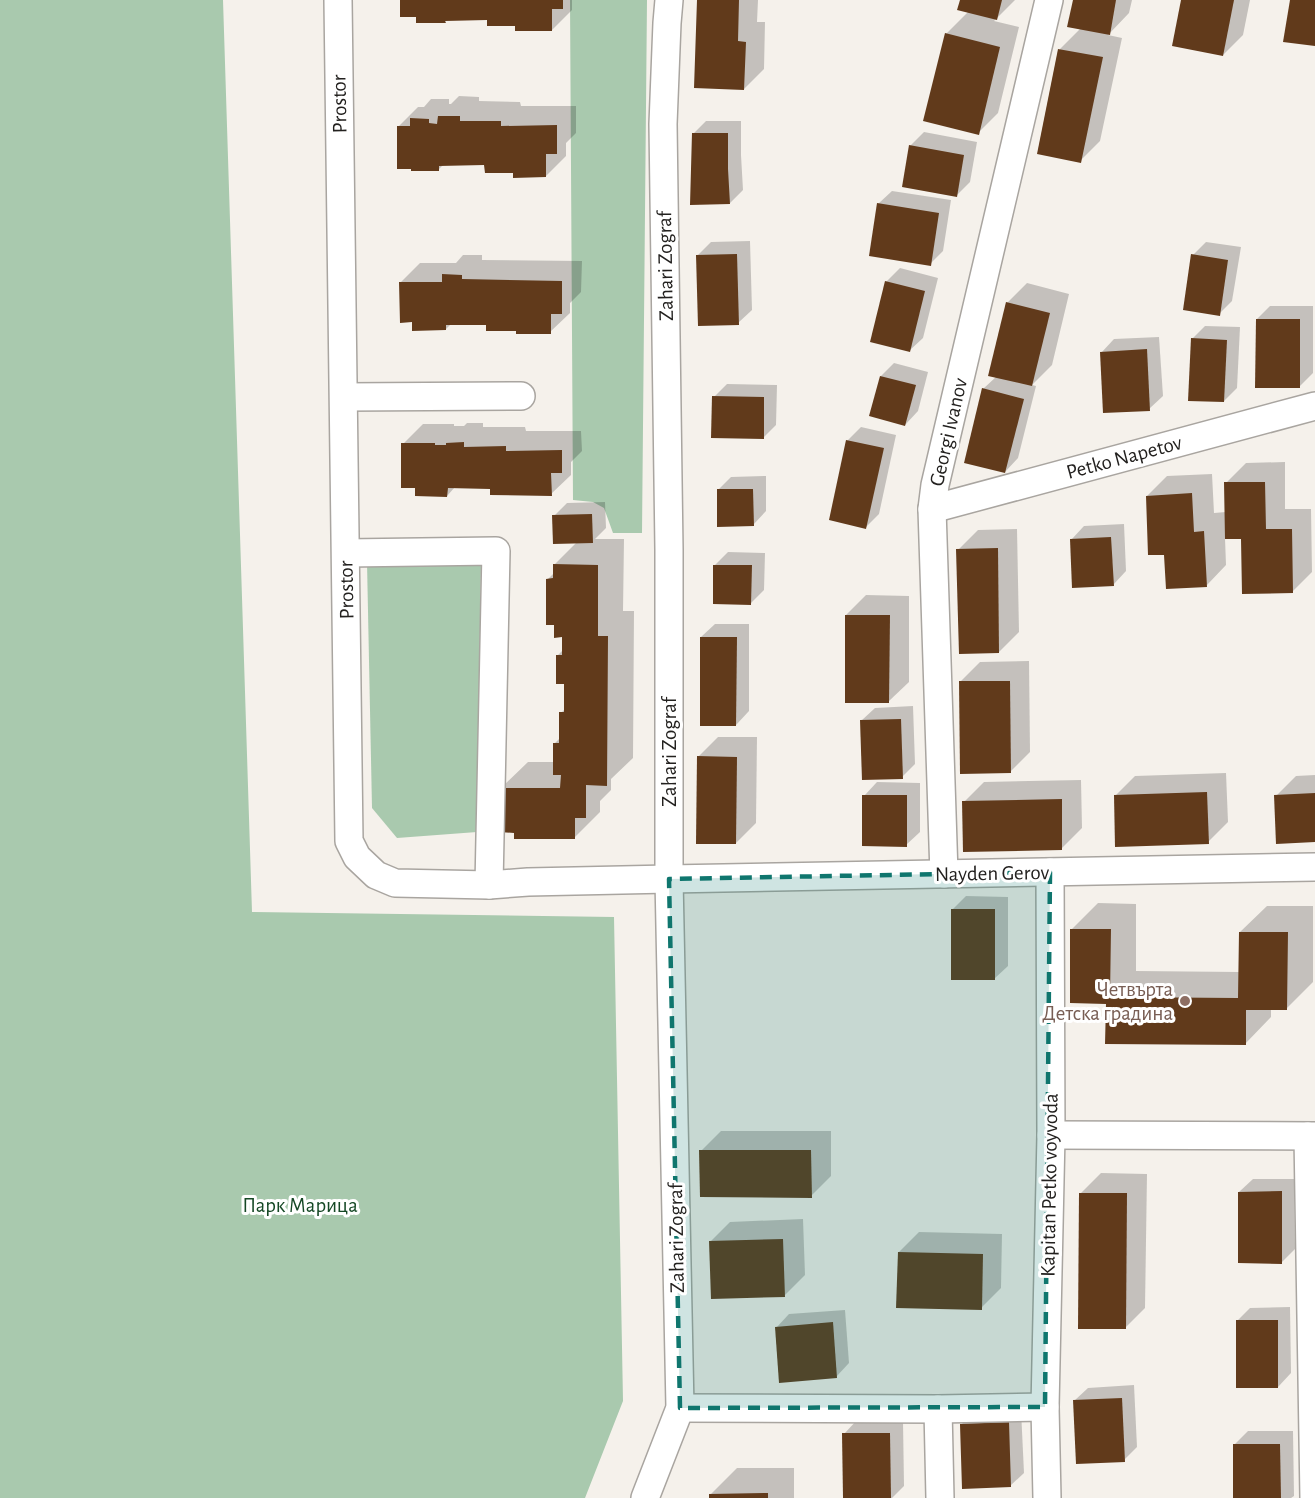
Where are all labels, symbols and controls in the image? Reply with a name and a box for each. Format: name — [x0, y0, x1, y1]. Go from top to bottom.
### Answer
street label: Prostor — [328, 74, 351, 134]
street label: Zahari Zograf — [654, 209, 677, 321]
street label: Georgi Ivanov — [926, 376, 971, 488]
street label: Petko Napetov — [1064, 432, 1184, 483]
street label: Prostor — [335, 560, 358, 620]
street label: Zahari Zograf — [659, 695, 680, 807]
street label: Nayden Gerov — [935, 862, 1049, 885]
place label: Четвърта Детска градина — [1042, 979, 1173, 1024]
marker: Четвърта Детска градина — [1178, 994, 1192, 1008]
street label: Kapitan Petko voyvoda — [1037, 1093, 1062, 1277]
street label: Zahari Zograf — [665, 1181, 688, 1293]
park label: Парк Марица — [242, 1195, 358, 1216]

